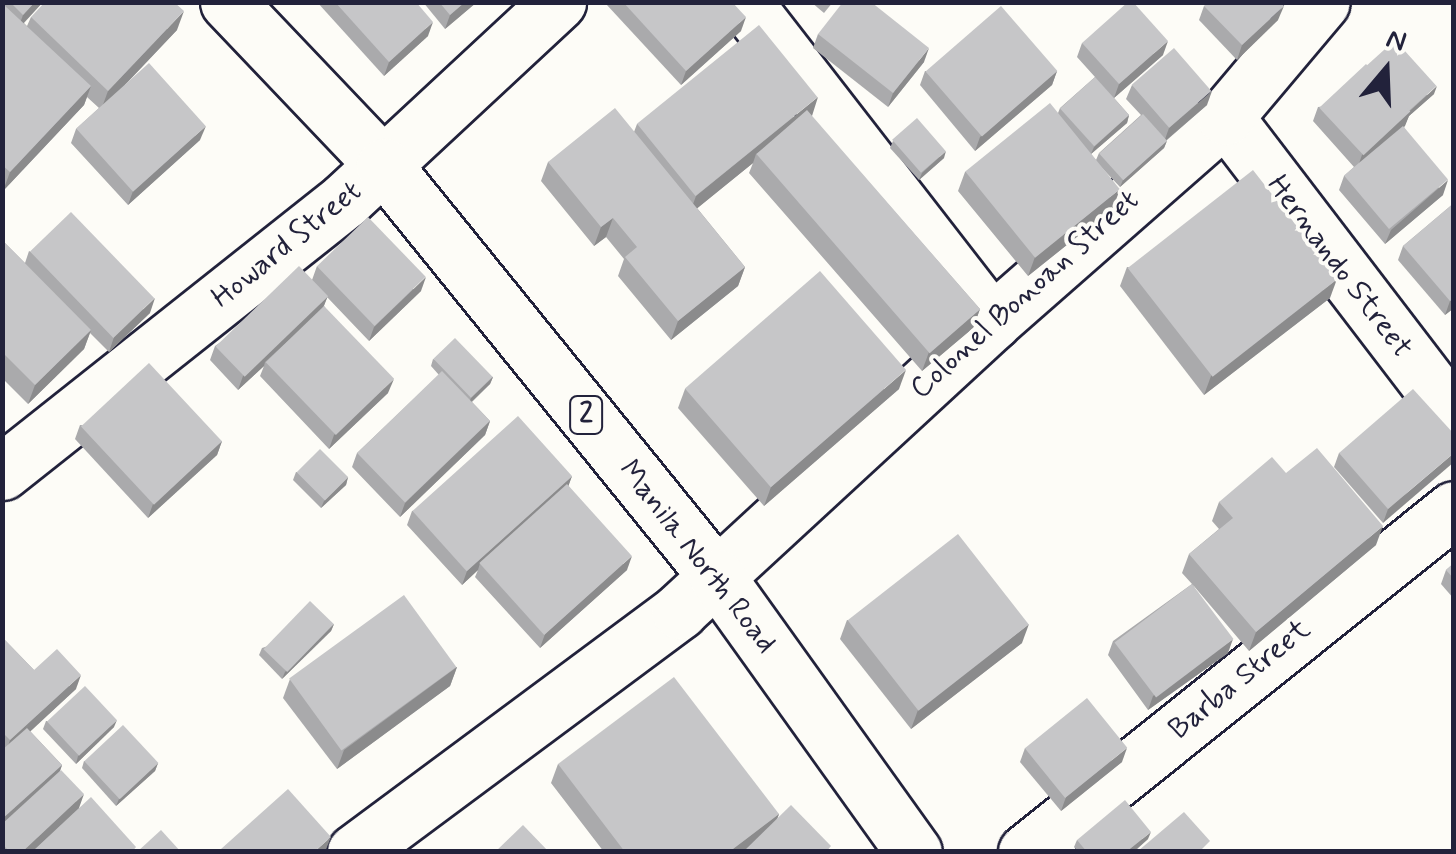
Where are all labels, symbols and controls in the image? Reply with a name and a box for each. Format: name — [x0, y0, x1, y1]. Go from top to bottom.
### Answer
north arrow — [1336, 20, 1436, 120]
text: N — [1381, 21, 1411, 62]
street label: Hernando Street — [1259, 169, 1419, 365]
street label: Howard Street — [203, 172, 371, 318]
street label: Colonel Bonoan Street — [901, 181, 1149, 409]
road number: 2 — [568, 392, 604, 438]
street label: Manila North Road — [610, 453, 784, 661]
street label: Barba Street — [1162, 612, 1318, 748]

